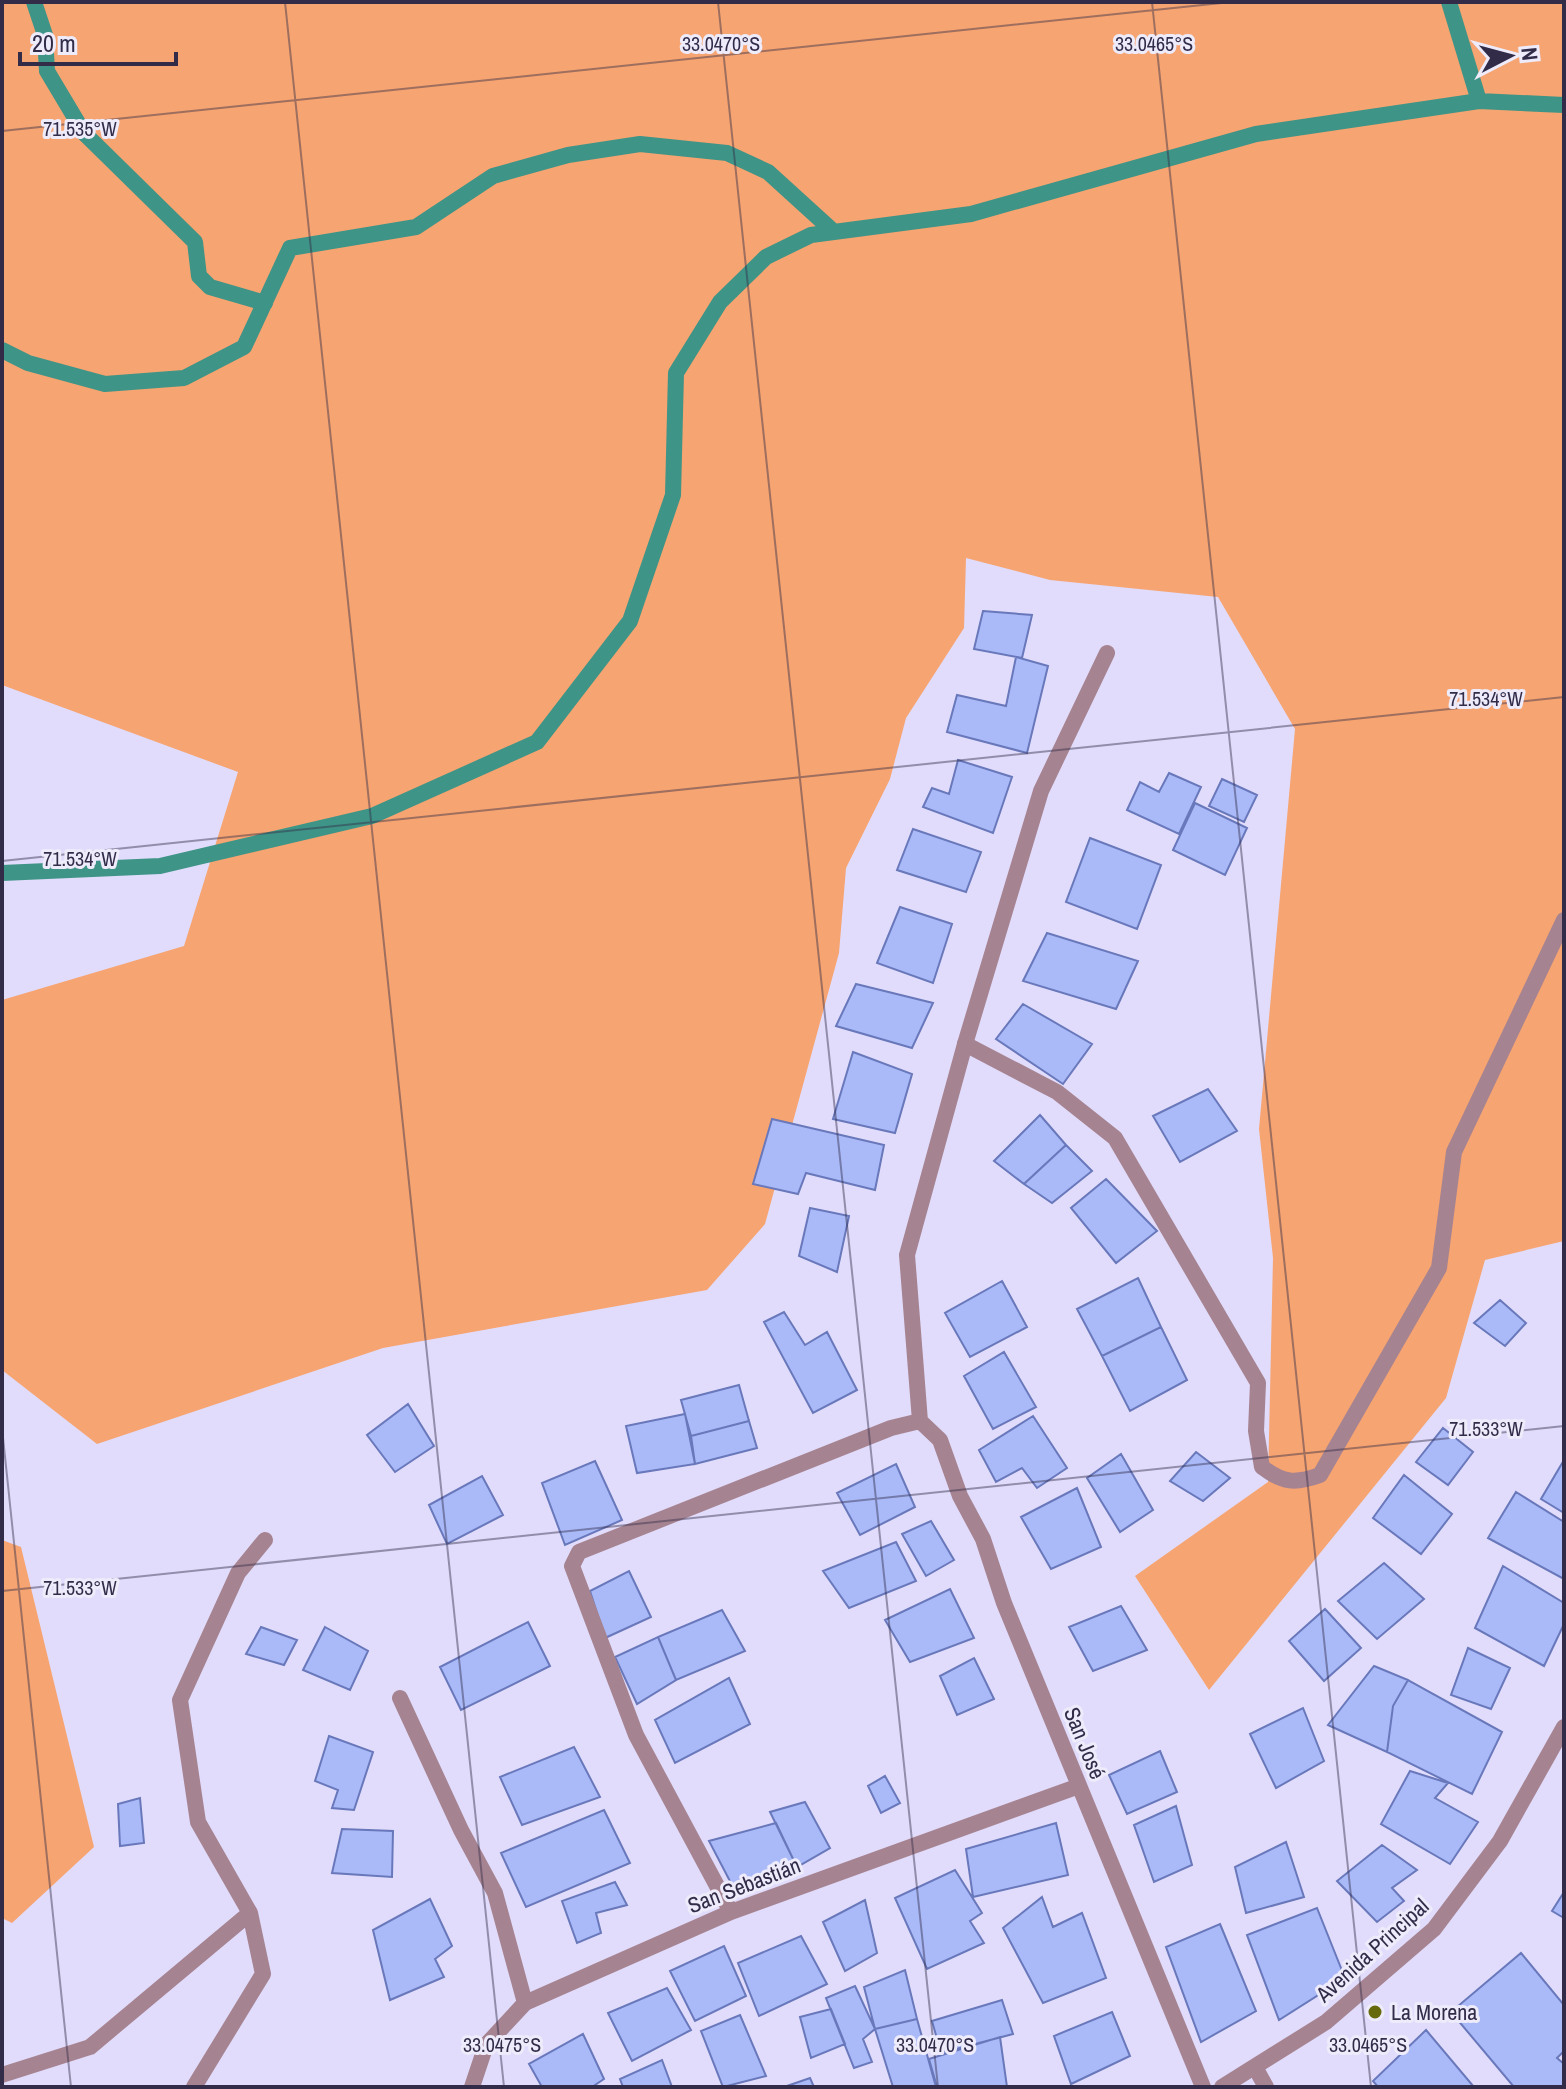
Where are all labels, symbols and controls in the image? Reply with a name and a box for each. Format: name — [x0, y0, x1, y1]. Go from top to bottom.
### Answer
scale bar — [20, 16, 176, 66]
north arrow — [1470, 16, 1550, 96]
text: 20 m — [32, 27, 76, 59]
text: 33.0470°S — [682, 30, 760, 57]
text: 33.0465°S — [1115, 30, 1193, 57]
text: N — [1514, 46, 1545, 62]
text: 71.535°W — [43, 115, 117, 142]
text: 71.534°W — [1449, 685, 1523, 712]
text: 71.534°W — [43, 845, 117, 872]
text: 71.533°W — [1449, 1415, 1523, 1442]
text: 71.533°W — [43, 1574, 117, 1601]
street label: San José — [1057, 1703, 1113, 1783]
street label: San Sebastián — [683, 1850, 805, 1920]
street label: Avenida Principal — [1308, 1891, 1435, 2009]
place label: La Morena — [1391, 1997, 1477, 2027]
marker: La Morena — [1366, 2003, 1384, 2021]
text: 33.0475°S — [463, 2031, 541, 2058]
text: 33.0470°S — [896, 2031, 974, 2058]
text: 33.0465°S — [1329, 2031, 1407, 2058]

